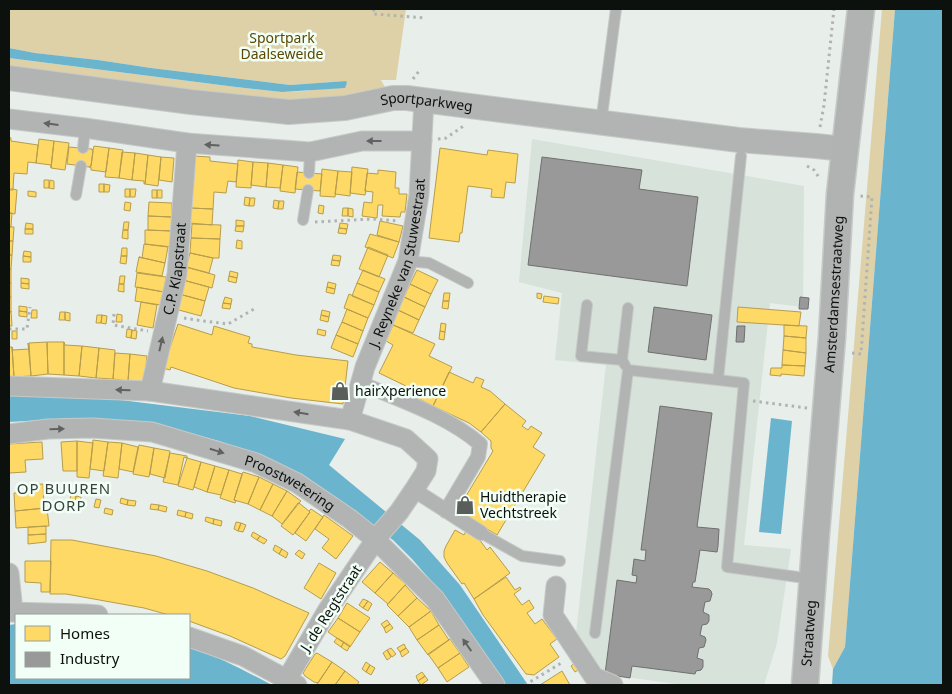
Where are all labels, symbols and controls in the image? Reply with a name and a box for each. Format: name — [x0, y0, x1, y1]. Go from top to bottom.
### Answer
park label: Sportpark Daalseweide — [241, 28, 324, 63]
street label: Sportparkweg — [378, 87, 474, 115]
one-way arrow — [43, 120, 59, 128]
one-way arrow — [365, 137, 381, 145]
one-way arrow — [204, 141, 220, 149]
street label: J. Reyneke van Stuwestraat — [363, 178, 429, 352]
street label: Amsterdamsestraatweg — [819, 215, 848, 373]
street label: C.P. Klapstraat — [158, 222, 190, 317]
one-way arrow — [157, 336, 165, 351]
shop icon: hairXperience — [329, 380, 351, 402]
place label: hairXperience — [355, 381, 446, 400]
one-way arrow — [115, 386, 131, 394]
one-way arrow — [293, 409, 309, 417]
one-way arrow — [49, 425, 65, 433]
one-way arrow — [209, 448, 224, 456]
street label: Proostwetering — [242, 450, 339, 515]
district label: OP BUUREN DORP — [17, 478, 111, 515]
place label: Huidtherapie Vechtstreek — [480, 487, 566, 522]
shop icon: Huidtherapie Vechtstreek — [454, 494, 476, 516]
street label: J. de Regtstraat — [294, 561, 366, 656]
street label: Straatweg — [796, 599, 820, 667]
legend — [15, 614, 190, 679]
text: Homes — [60, 623, 110, 643]
one-way arrow — [462, 639, 472, 652]
text: Industry — [60, 648, 120, 668]

